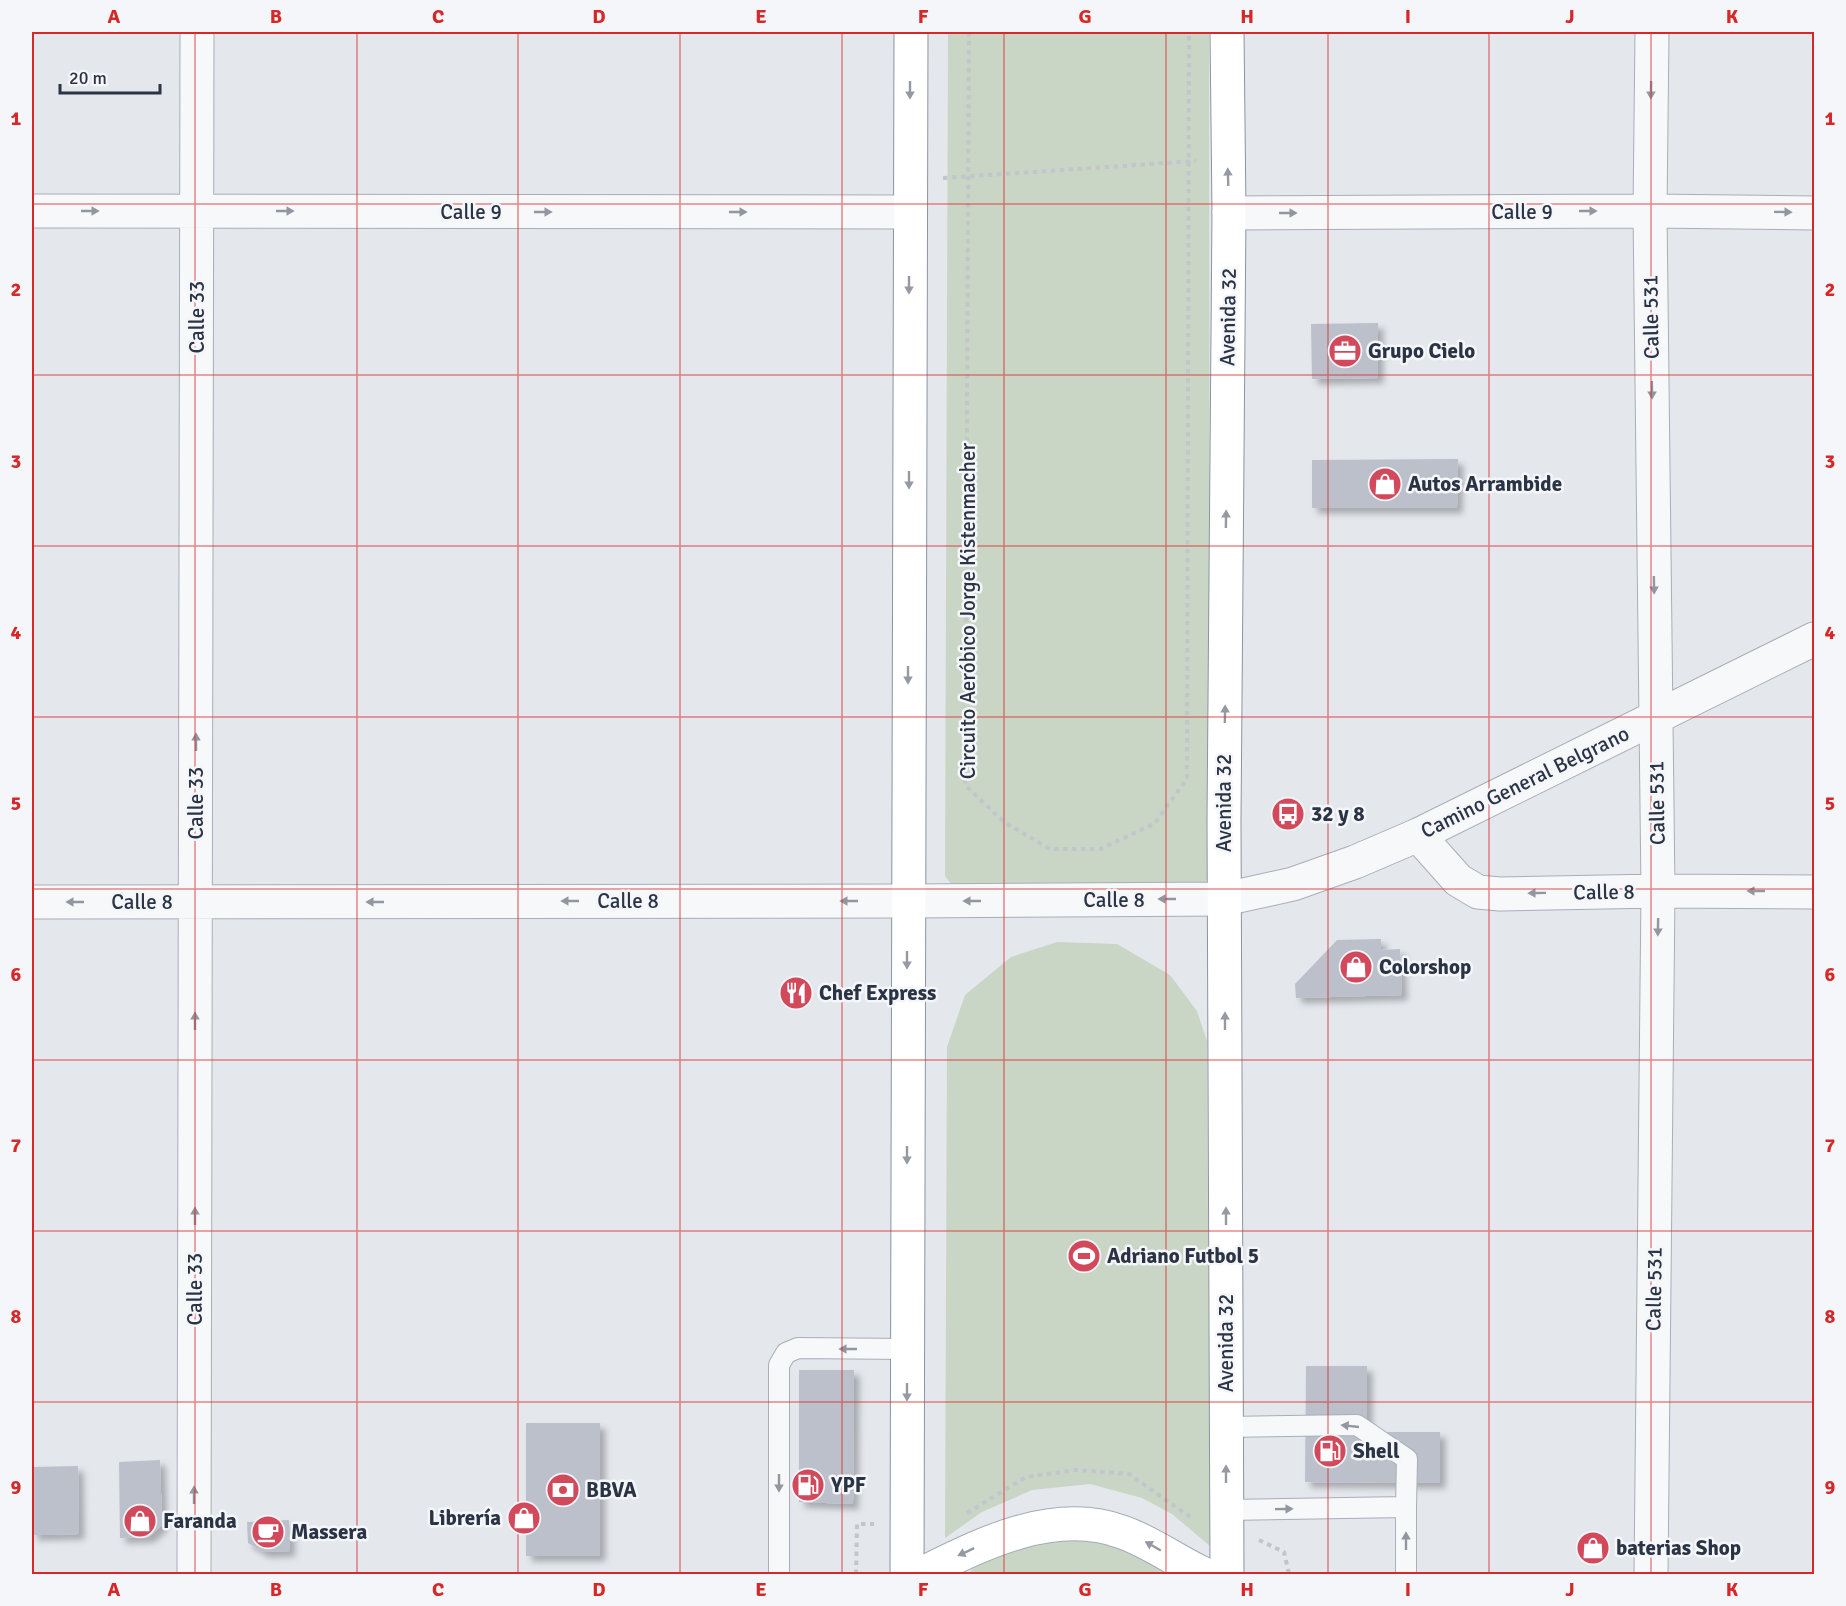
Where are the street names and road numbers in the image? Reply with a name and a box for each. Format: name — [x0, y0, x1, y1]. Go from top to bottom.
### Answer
street label: Calle 9 — [440, 199, 502, 225]
street label: Calle 9 — [1491, 199, 1553, 225]
street label: Avenida 32 — [1214, 268, 1242, 366]
street label: Calle 531 — [1637, 275, 1665, 359]
street label: Calle 33 — [184, 281, 210, 353]
street label: Circuito Aeróbico Jorge Kistenmacher — [955, 443, 981, 779]
street label: Camino General Belgrano — [1417, 720, 1633, 844]
street label: Avenida 32 — [1211, 754, 1237, 852]
street label: Calle 531 — [1643, 761, 1671, 845]
street label: Calle 33 — [183, 767, 209, 839]
street label: Calle 8 — [1573, 878, 1635, 906]
street label: Calle 8 — [1083, 887, 1145, 913]
street label: Calle 8 — [597, 888, 659, 914]
street label: Calle 8 — [111, 889, 173, 915]
street label: Calle 531 — [1640, 1247, 1668, 1331]
street label: Calle 33 — [182, 1253, 208, 1325]
street label: Avenida 32 — [1213, 1294, 1239, 1392]

